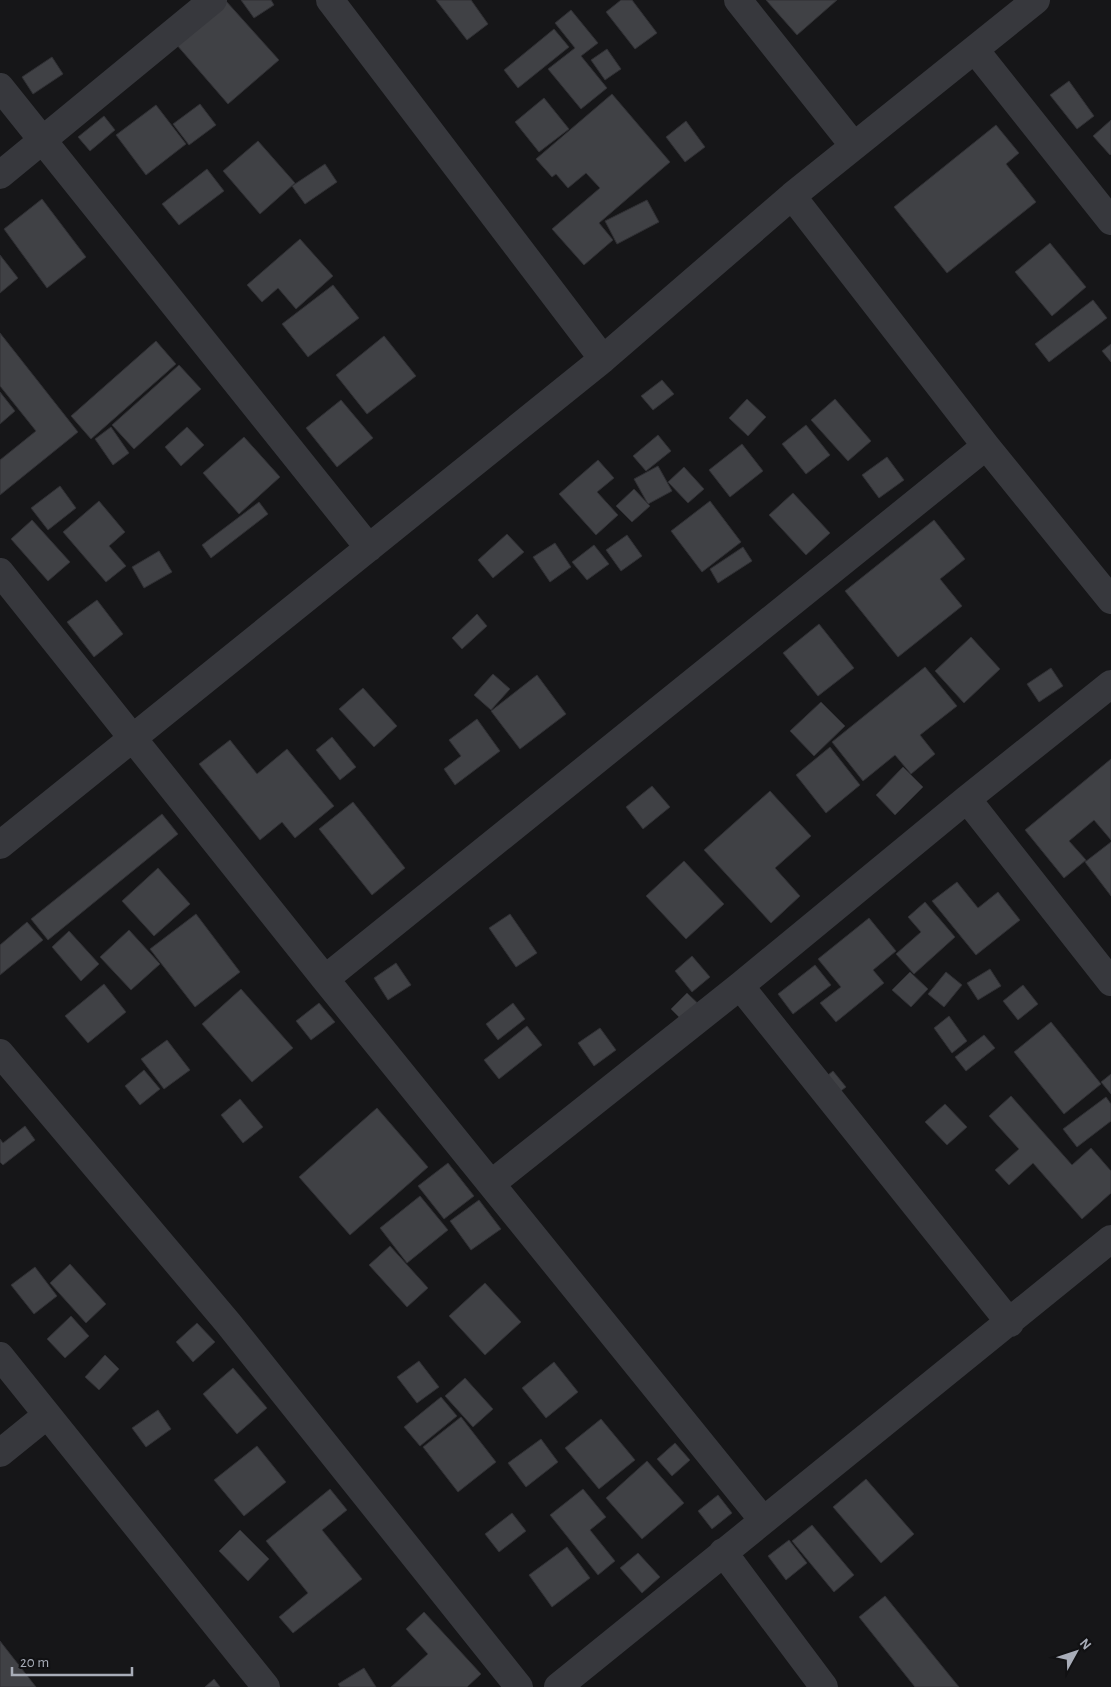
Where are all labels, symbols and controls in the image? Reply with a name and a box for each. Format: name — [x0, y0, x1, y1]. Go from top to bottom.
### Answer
north arrow — [1051, 1627, 1101, 1677]
text: N — [1077, 1636, 1094, 1653]
scale bar — [12, 1644, 132, 1676]
text: 20 m — [20, 1655, 49, 1670]

